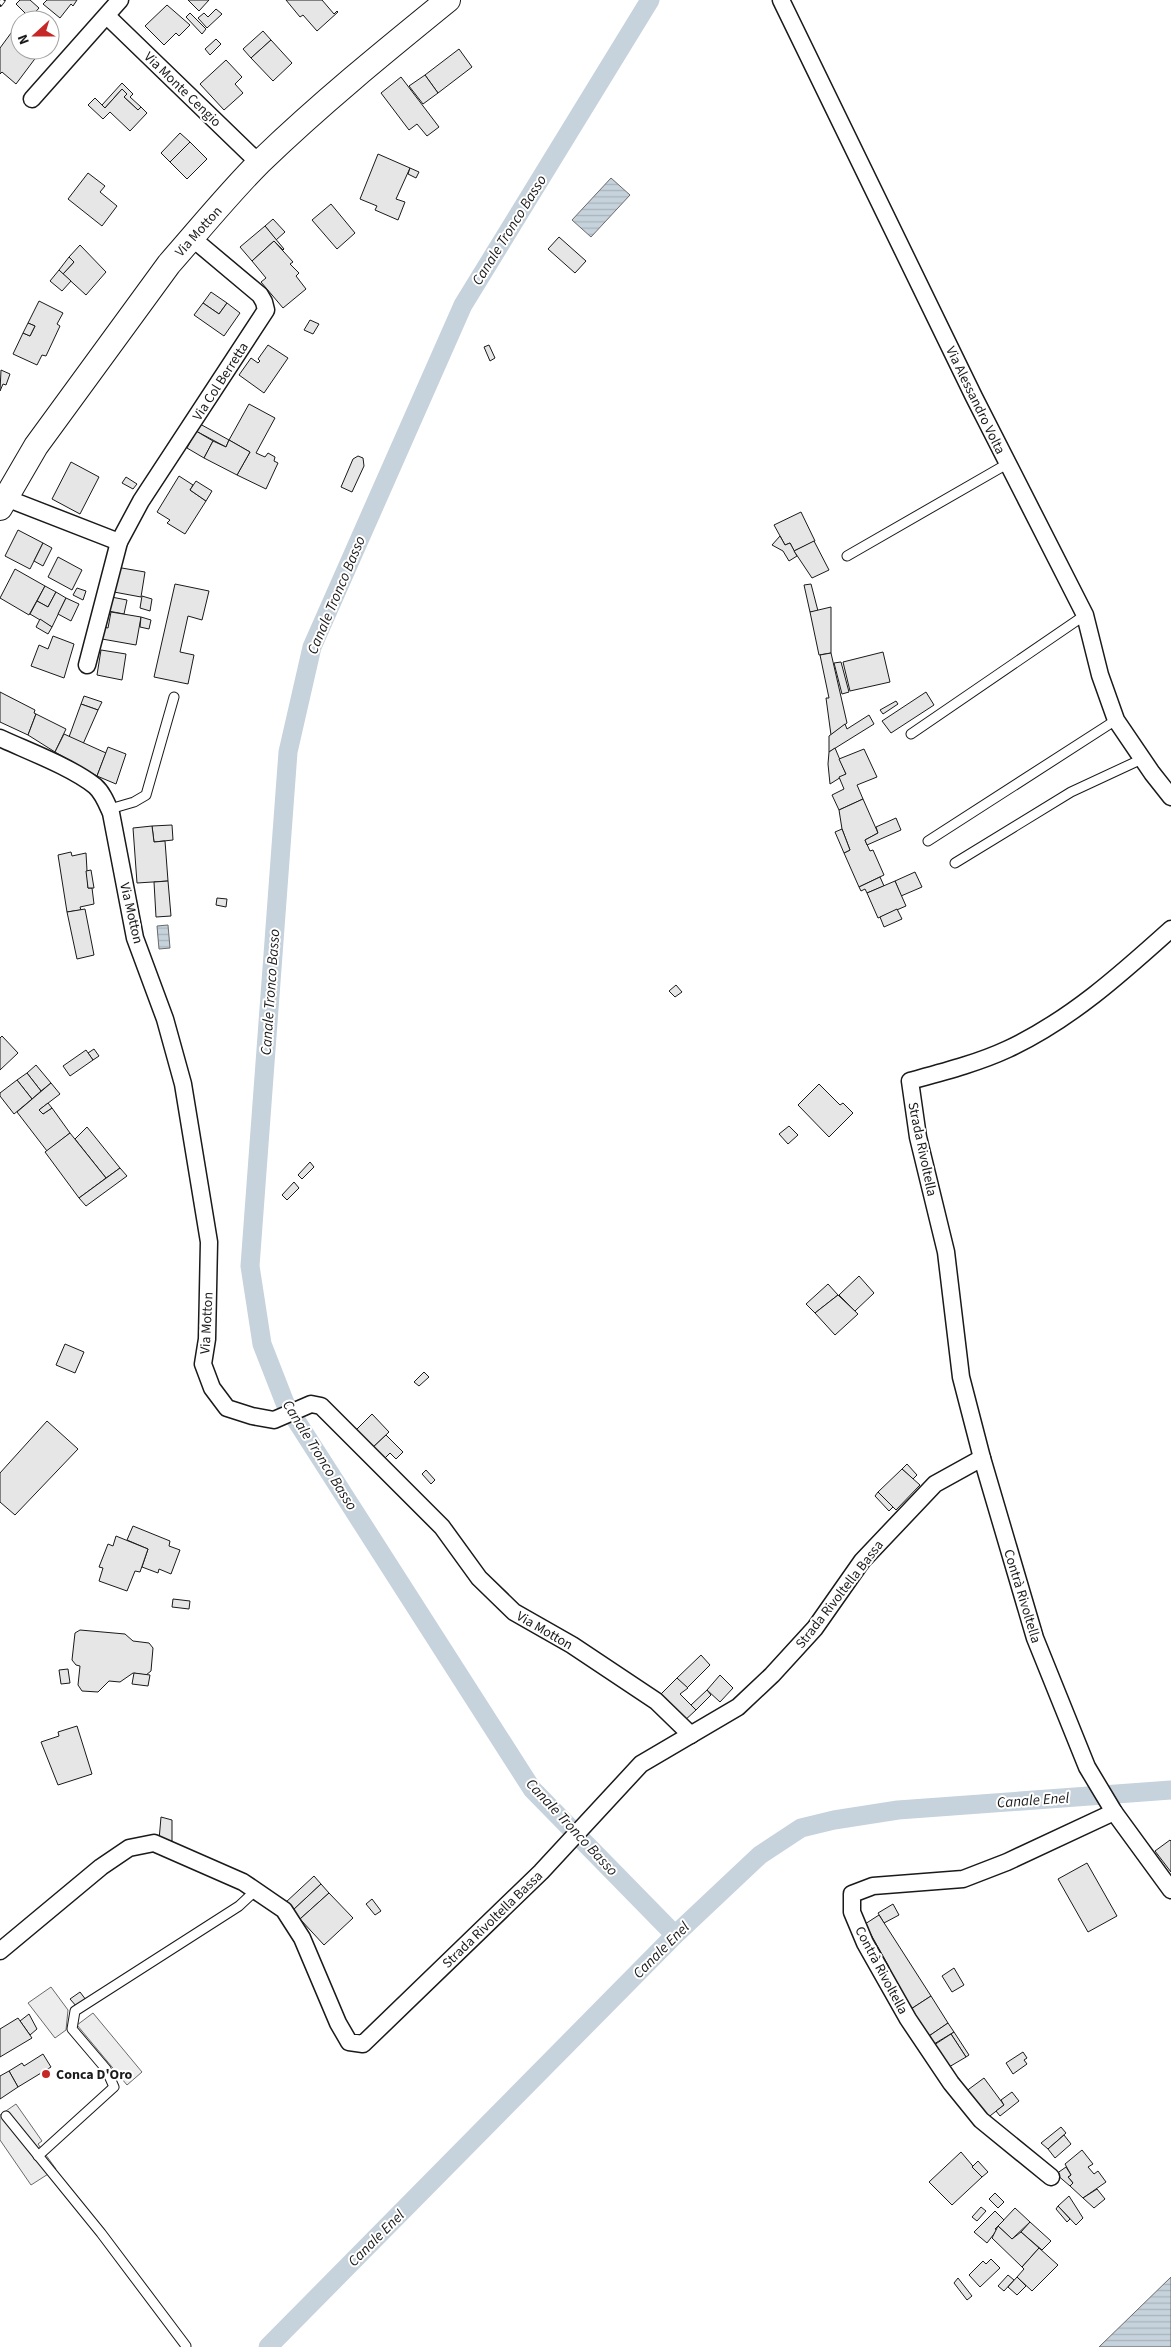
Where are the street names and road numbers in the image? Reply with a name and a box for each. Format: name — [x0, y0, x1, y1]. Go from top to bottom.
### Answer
street label: Via Monte Cengio — [139, 47, 226, 132]
street label: Via Motton — [170, 202, 227, 262]
street label: Via Col Berretta — [188, 338, 254, 425]
street label: Via Alessandro Volta — [940, 343, 1010, 458]
street label: Via Motton — [114, 881, 148, 946]
street label: Strada Rivoltella — [902, 1100, 942, 1198]
street label: Via Motton — [195, 1291, 219, 1355]
street label: Strada Rivoltella Bassa — [791, 1536, 889, 1653]
street label: Contrà Rivoltella — [998, 1547, 1046, 1646]
street label: Via Motton — [513, 1607, 576, 1655]
street label: Strada Rivoltella Bassa — [438, 1866, 547, 1973]
street label: Contrà Rivoltella — [849, 1923, 913, 2018]

